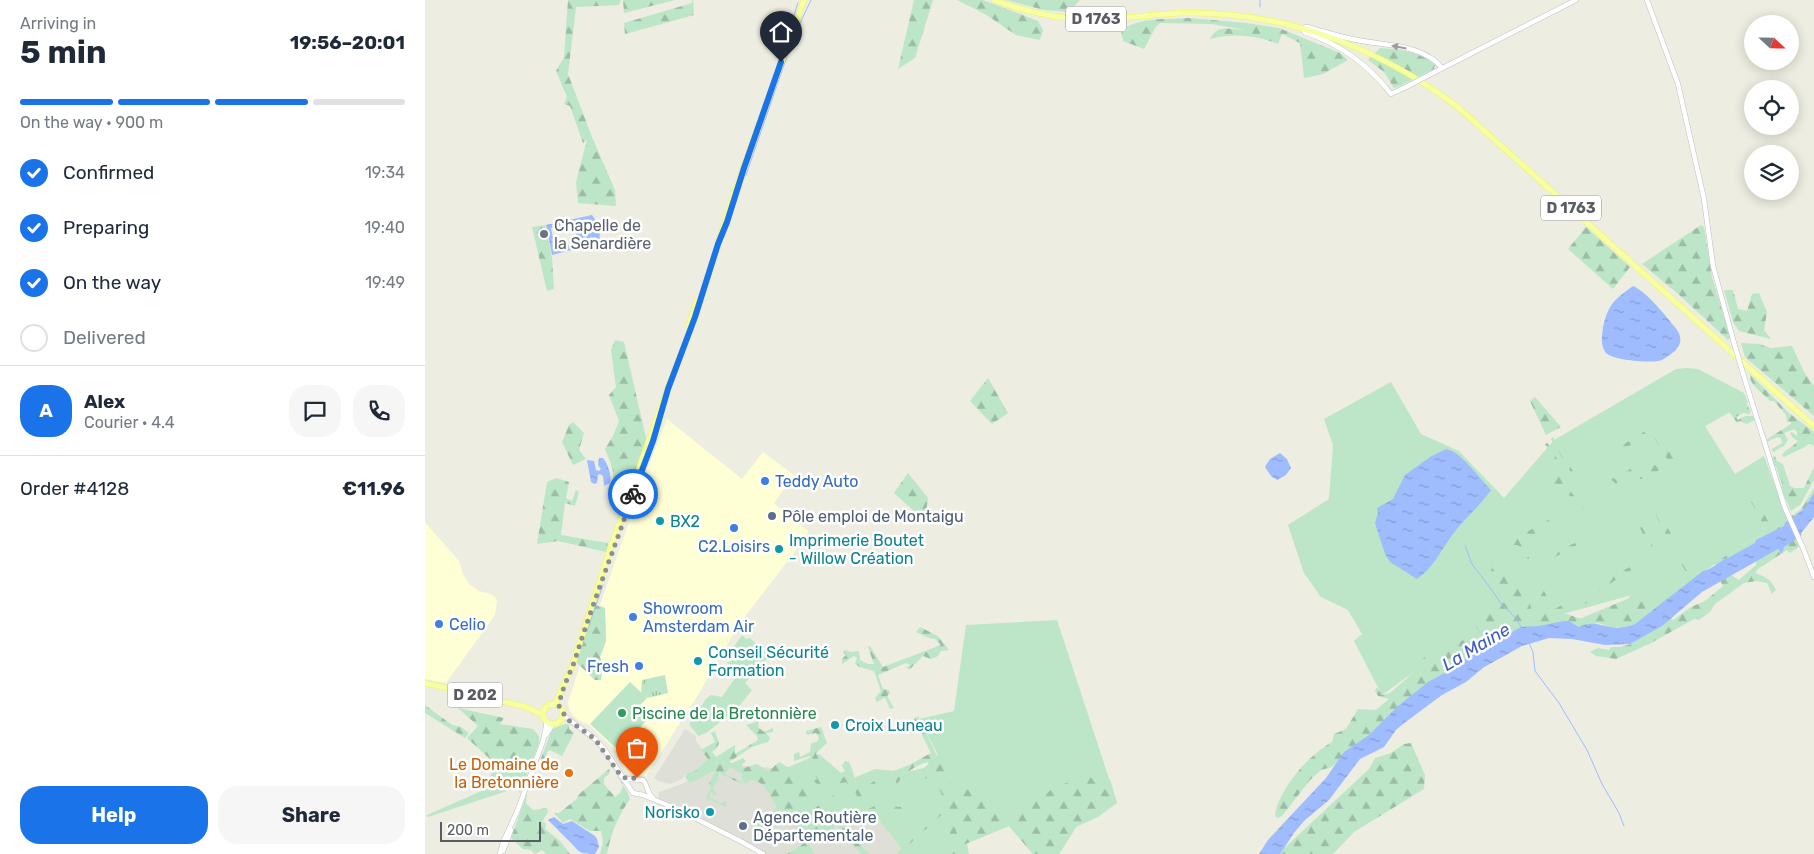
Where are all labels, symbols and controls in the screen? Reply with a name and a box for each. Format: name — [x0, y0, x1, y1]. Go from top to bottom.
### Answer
road number: D 1763 — [1066, 6, 1126, 32]
pin — [760, 11, 802, 62]
text: Arriving in — [20, 14, 96, 33]
north arrow — [1744, 15, 1799, 70]
map controls — [1744, 15, 1799, 200]
icon: home — [767, 18, 795, 46]
text: 19:56–20:01 — [290, 31, 405, 54]
text: 5 min — [20, 33, 107, 71]
one-way arrow — [1391, 43, 1407, 51]
button: locate — [1744, 80, 1799, 135]
text: On the way · 900 m — [20, 113, 163, 132]
button: layers — [1744, 145, 1799, 200]
icon: check — [20, 159, 48, 187]
text: Confirmed — [63, 161, 154, 184]
text: 19:34 — [365, 163, 405, 182]
road number: D 1763 — [1541, 196, 1601, 220]
icon: check — [20, 214, 48, 242]
text: Preparing — [63, 216, 149, 239]
place label: Chapelle de la Senardière — [554, 216, 651, 253]
text: 19:40 — [364, 218, 405, 237]
marker: Chapelle de la Senardière — [538, 228, 550, 240]
icon: check — [20, 269, 48, 297]
text: On the way — [63, 271, 161, 294]
text: 19:49 — [365, 273, 405, 292]
text: Delivered — [63, 326, 146, 349]
button: chat — [289, 385, 341, 437]
button: phone — [353, 385, 405, 437]
text: Alex — [84, 390, 125, 413]
text: A — [39, 399, 53, 422]
text: Courier · 4.4 — [84, 413, 175, 432]
courier — [608, 469, 658, 519]
place label: Teddy Auto — [775, 472, 858, 491]
marker: Teddy Auto — [759, 475, 771, 487]
text: Order #4128 — [20, 477, 129, 500]
text: €11.96 — [342, 477, 405, 500]
icon: bike — [619, 480, 647, 508]
place label: Pôle emploi de Montaigu — [782, 507, 964, 526]
marker: Pôle emploi de Montaigu — [766, 510, 778, 522]
place label: BX2 — [670, 512, 700, 531]
marker: BX2 — [654, 515, 666, 527]
marker: C2.Loisirs — [728, 522, 740, 534]
place label: Imprimerie Boutet - Willow Création — [789, 531, 924, 568]
place label: C2.Loisirs — [698, 537, 770, 556]
marker: Imprimerie Boutet - Willow Création — [773, 543, 785, 555]
place label: Showroom Amsterdam Air — [643, 599, 754, 636]
marker: Showroom Amsterdam Air — [627, 611, 639, 623]
place label: Celio — [449, 615, 486, 634]
marker: Celio — [433, 618, 445, 630]
water label: La Maine — [1438, 618, 1514, 676]
place label: Conseil Sécurité Formation — [708, 643, 829, 680]
marker: Conseil Sécurité Formation — [692, 655, 704, 667]
place label: Fresh — [587, 657, 629, 676]
marker: Fresh — [633, 660, 645, 672]
road number: D 202 — [447, 682, 503, 708]
place label: Piscine de la Bretonnière — [632, 704, 817, 723]
marker: Piscine de la Bretonnière — [616, 707, 628, 719]
place label: Croix Luneau — [845, 716, 943, 735]
marker: Croix Luneau — [829, 719, 841, 731]
pin — [616, 727, 658, 778]
icon: bag — [623, 734, 651, 762]
place label: Le Domaine de la Bretonnière — [449, 755, 559, 792]
marker: Le Domaine de la Bretonnière — [563, 767, 575, 779]
button: Help — [20, 786, 208, 844]
button: Share — [218, 786, 405, 844]
place label: Norisko — [645, 803, 700, 822]
marker: Norisko — [704, 806, 716, 818]
place label: Agence Routière Départementale — [753, 808, 877, 845]
scale bar — [440, 819, 541, 842]
marker: Agence Routière Départementale — [737, 820, 749, 832]
text: 200 m — [447, 822, 489, 839]

